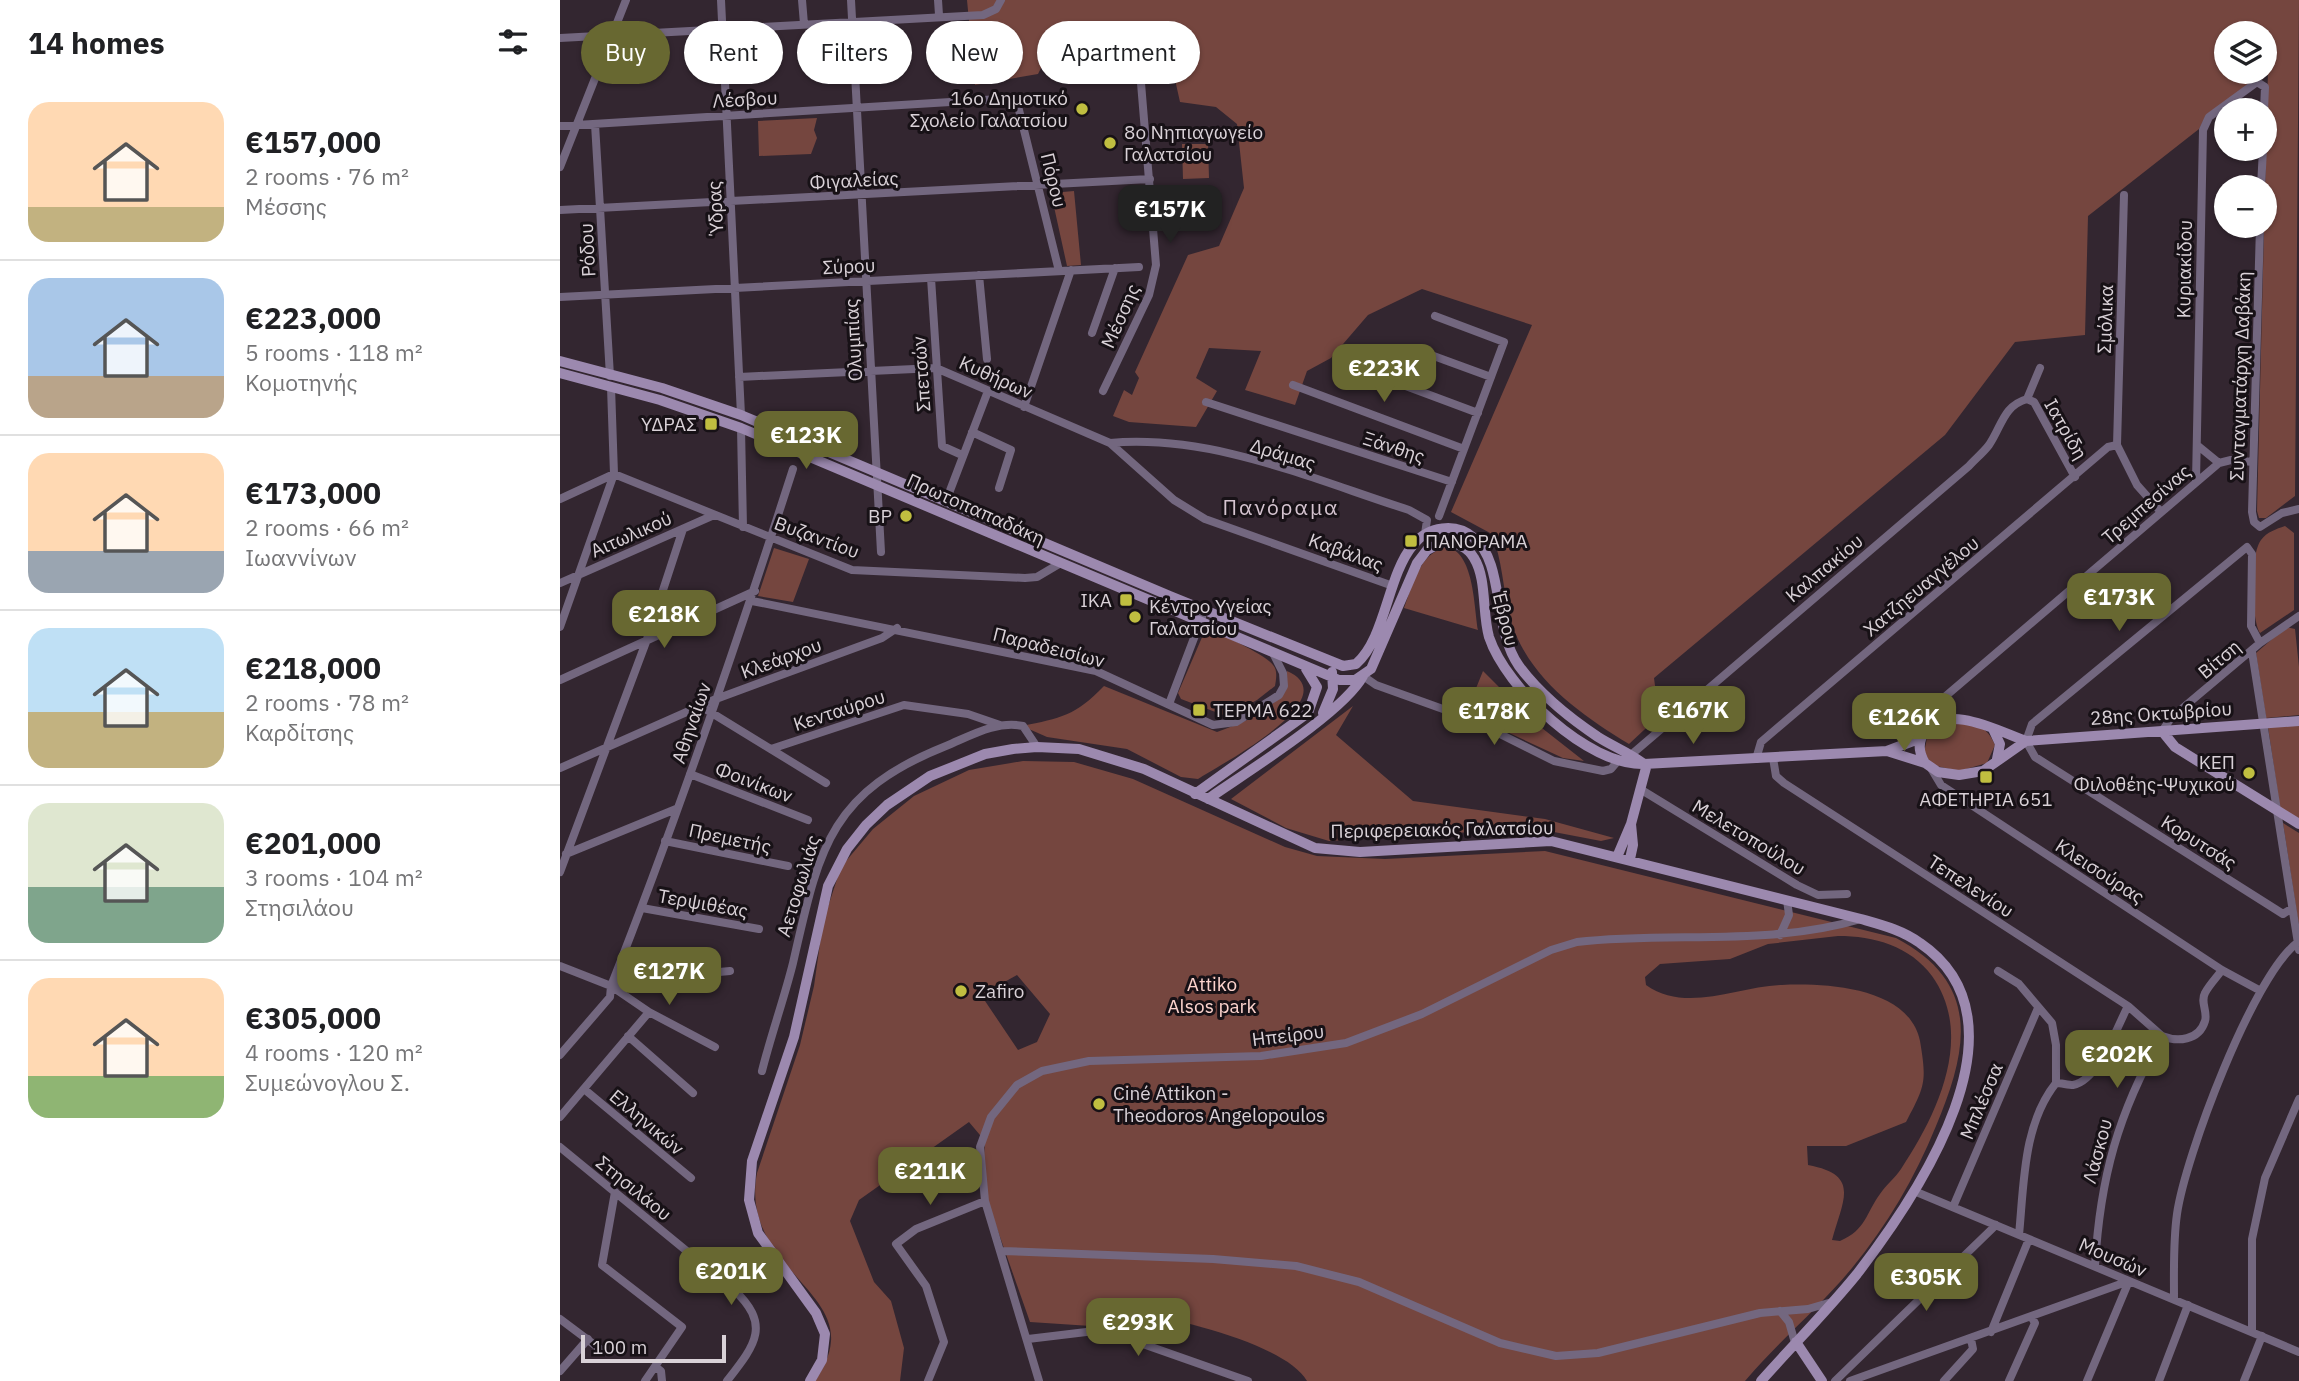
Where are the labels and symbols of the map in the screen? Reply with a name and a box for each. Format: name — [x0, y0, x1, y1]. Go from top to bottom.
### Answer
street label: Λέσβου — [712, 85, 778, 113]
place label: 16ο Δημοτικό Σχολείο Γαλατσίου — [910, 86, 1068, 132]
marker: 16ο Δημοτικό Σχολείο Γαλατσίου — [1074, 101, 1090, 117]
place label: 8ο Νηπιαγωγείο Γαλατσίου — [1124, 120, 1263, 166]
marker: 8ο Νηπιαγωγείο Γαλατσίου — [1102, 135, 1118, 151]
street label: Πόρου — [1036, 150, 1072, 210]
street label: Φιγαλείας — [809, 166, 899, 194]
street label: Ύδρας — [702, 180, 728, 237]
pin: €157K — [1121, 186, 1219, 245]
street label: Κυριακίδου — [2171, 220, 2197, 318]
street label: Ρόδου — [574, 222, 600, 278]
street label: Σύρου — [822, 253, 876, 279]
street label: Συνταγματάρχη Δαβάκη — [2224, 271, 2256, 481]
street label: Μέσσης — [1095, 280, 1145, 352]
street label: Σμόλικα — [2092, 284, 2118, 354]
street label: Ολυμπίας — [839, 298, 867, 382]
street label: Σπετσών — [906, 335, 936, 413]
pin: €223K — [1335, 344, 1433, 404]
street label: Κυθήρων — [955, 350, 1037, 404]
street label: Ιατρίδη — [2039, 394, 2093, 464]
place label: ΥΔΡΑΣ — [641, 412, 697, 436]
pin: €123K — [757, 412, 855, 471]
marker: ΥΔΡΑΣ — [703, 416, 719, 432]
street label: Ξάνθης — [1360, 426, 1428, 468]
street label: Δράμας — [1247, 433, 1319, 475]
street label: Τρεμπεσίνας — [2097, 459, 2195, 549]
street label: Πρωτοπαπαδάκη — [903, 468, 1049, 550]
district label: Πανόραμα — [1222, 493, 1340, 521]
place label: BP — [868, 504, 892, 528]
street label: Αιτωλικού — [587, 505, 675, 563]
marker: BP — [898, 508, 914, 524]
street label: Βυζαντίου — [771, 511, 863, 563]
street label: Καβάλας — [1305, 527, 1387, 577]
place label: ΠΑΝΟΡΑΜΑ — [1425, 529, 1528, 553]
street label: Καλπακίου — [1780, 529, 1868, 607]
street label: Χατζηευαγγέλου — [1858, 531, 1984, 641]
marker: ΠΑΝΟΡΑΜΑ — [1403, 533, 1419, 549]
pin: €173K — [2070, 574, 2168, 633]
place label: ΙΚΑ — [1080, 588, 1112, 612]
street label: Έβρου — [1488, 589, 1524, 648]
pin: €218K — [615, 590, 713, 650]
marker: ΙΚΑ — [1118, 592, 1134, 608]
place label: Κέντρο Υγείας Γαλατσίου — [1149, 594, 1272, 640]
marker: Κέντρο Υγείας Γαλατσίου — [1127, 609, 1143, 625]
street label: Παραδεισίων — [991, 622, 1108, 673]
street label: Κλεάρχου — [737, 632, 825, 684]
street label: Βίτση — [2193, 634, 2245, 684]
street label: Αθηναίων — [666, 679, 716, 767]
street label: Κενταύρου — [790, 684, 888, 736]
pin: €167K — [1644, 686, 1742, 746]
pin: €178K — [1445, 688, 1543, 747]
pin: €126K — [1855, 694, 1953, 753]
street label: 28ης Οκτωβρίου — [2089, 696, 2233, 730]
place label: ΤΕΡΜΑ 622 — [1213, 698, 1313, 722]
marker: ΤΕΡΜΑ 622 — [1191, 702, 1207, 718]
place label: ΚΕΠ Φιλοθέης-Ψυχικού — [2073, 750, 2235, 796]
street label: Φοινίκων — [712, 756, 796, 808]
marker: ΚΕΠ Φιλοθέης-Ψυχικού — [2241, 765, 2257, 781]
marker: ΑΦΕΤΗΡΙΑ 651 — [1978, 769, 1994, 785]
place label: ΑΦΕΤΗΡΙΑ 651 — [1919, 787, 2053, 811]
street label: Μελετοπούλου — [1688, 794, 1810, 880]
street label: Κορυτσάς — [2157, 809, 2241, 875]
street label: Περιφερειακός Γαλατσίου — [1330, 815, 1554, 843]
street label: Πρεμετής — [687, 818, 773, 858]
street label: Αετοφωλιάς — [771, 832, 825, 940]
street label: Κλεισούρας — [2051, 833, 2149, 909]
street label: Τεπελενίου — [1924, 849, 2018, 923]
street label: Τερψιθέας — [656, 883, 750, 923]
pin: €127K — [620, 948, 718, 1007]
park label: Attiko Alsos park — [1167, 972, 1257, 1018]
place label: Zafiro — [975, 979, 1024, 1003]
marker: Zafiro — [953, 983, 969, 999]
street label: Ηπείρου — [1250, 1019, 1326, 1051]
pin: €202K — [2068, 1030, 2166, 1090]
street label: Μπλέσσα — [1954, 1059, 2008, 1143]
place label: Ciné Attikon - Theodoros Angelopoulos — [1113, 1081, 1325, 1127]
street label: Ελληνικών — [605, 1084, 689, 1160]
marker: Ciné Attikon - Theodoros Angelopoulos — [1091, 1096, 1107, 1112]
street label: Λάσκου — [2077, 1116, 2117, 1186]
pin: €211K — [881, 1148, 979, 1207]
street label: Στησιλάου — [591, 1150, 677, 1226]
street label: Μουσών — [2075, 1232, 2151, 1282]
pin: €201K — [682, 1248, 780, 1307]
pin: €305K — [1877, 1254, 1975, 1313]
pin: €293K — [1089, 1298, 1187, 1358]
scale bar — [581, 1332, 726, 1364]

